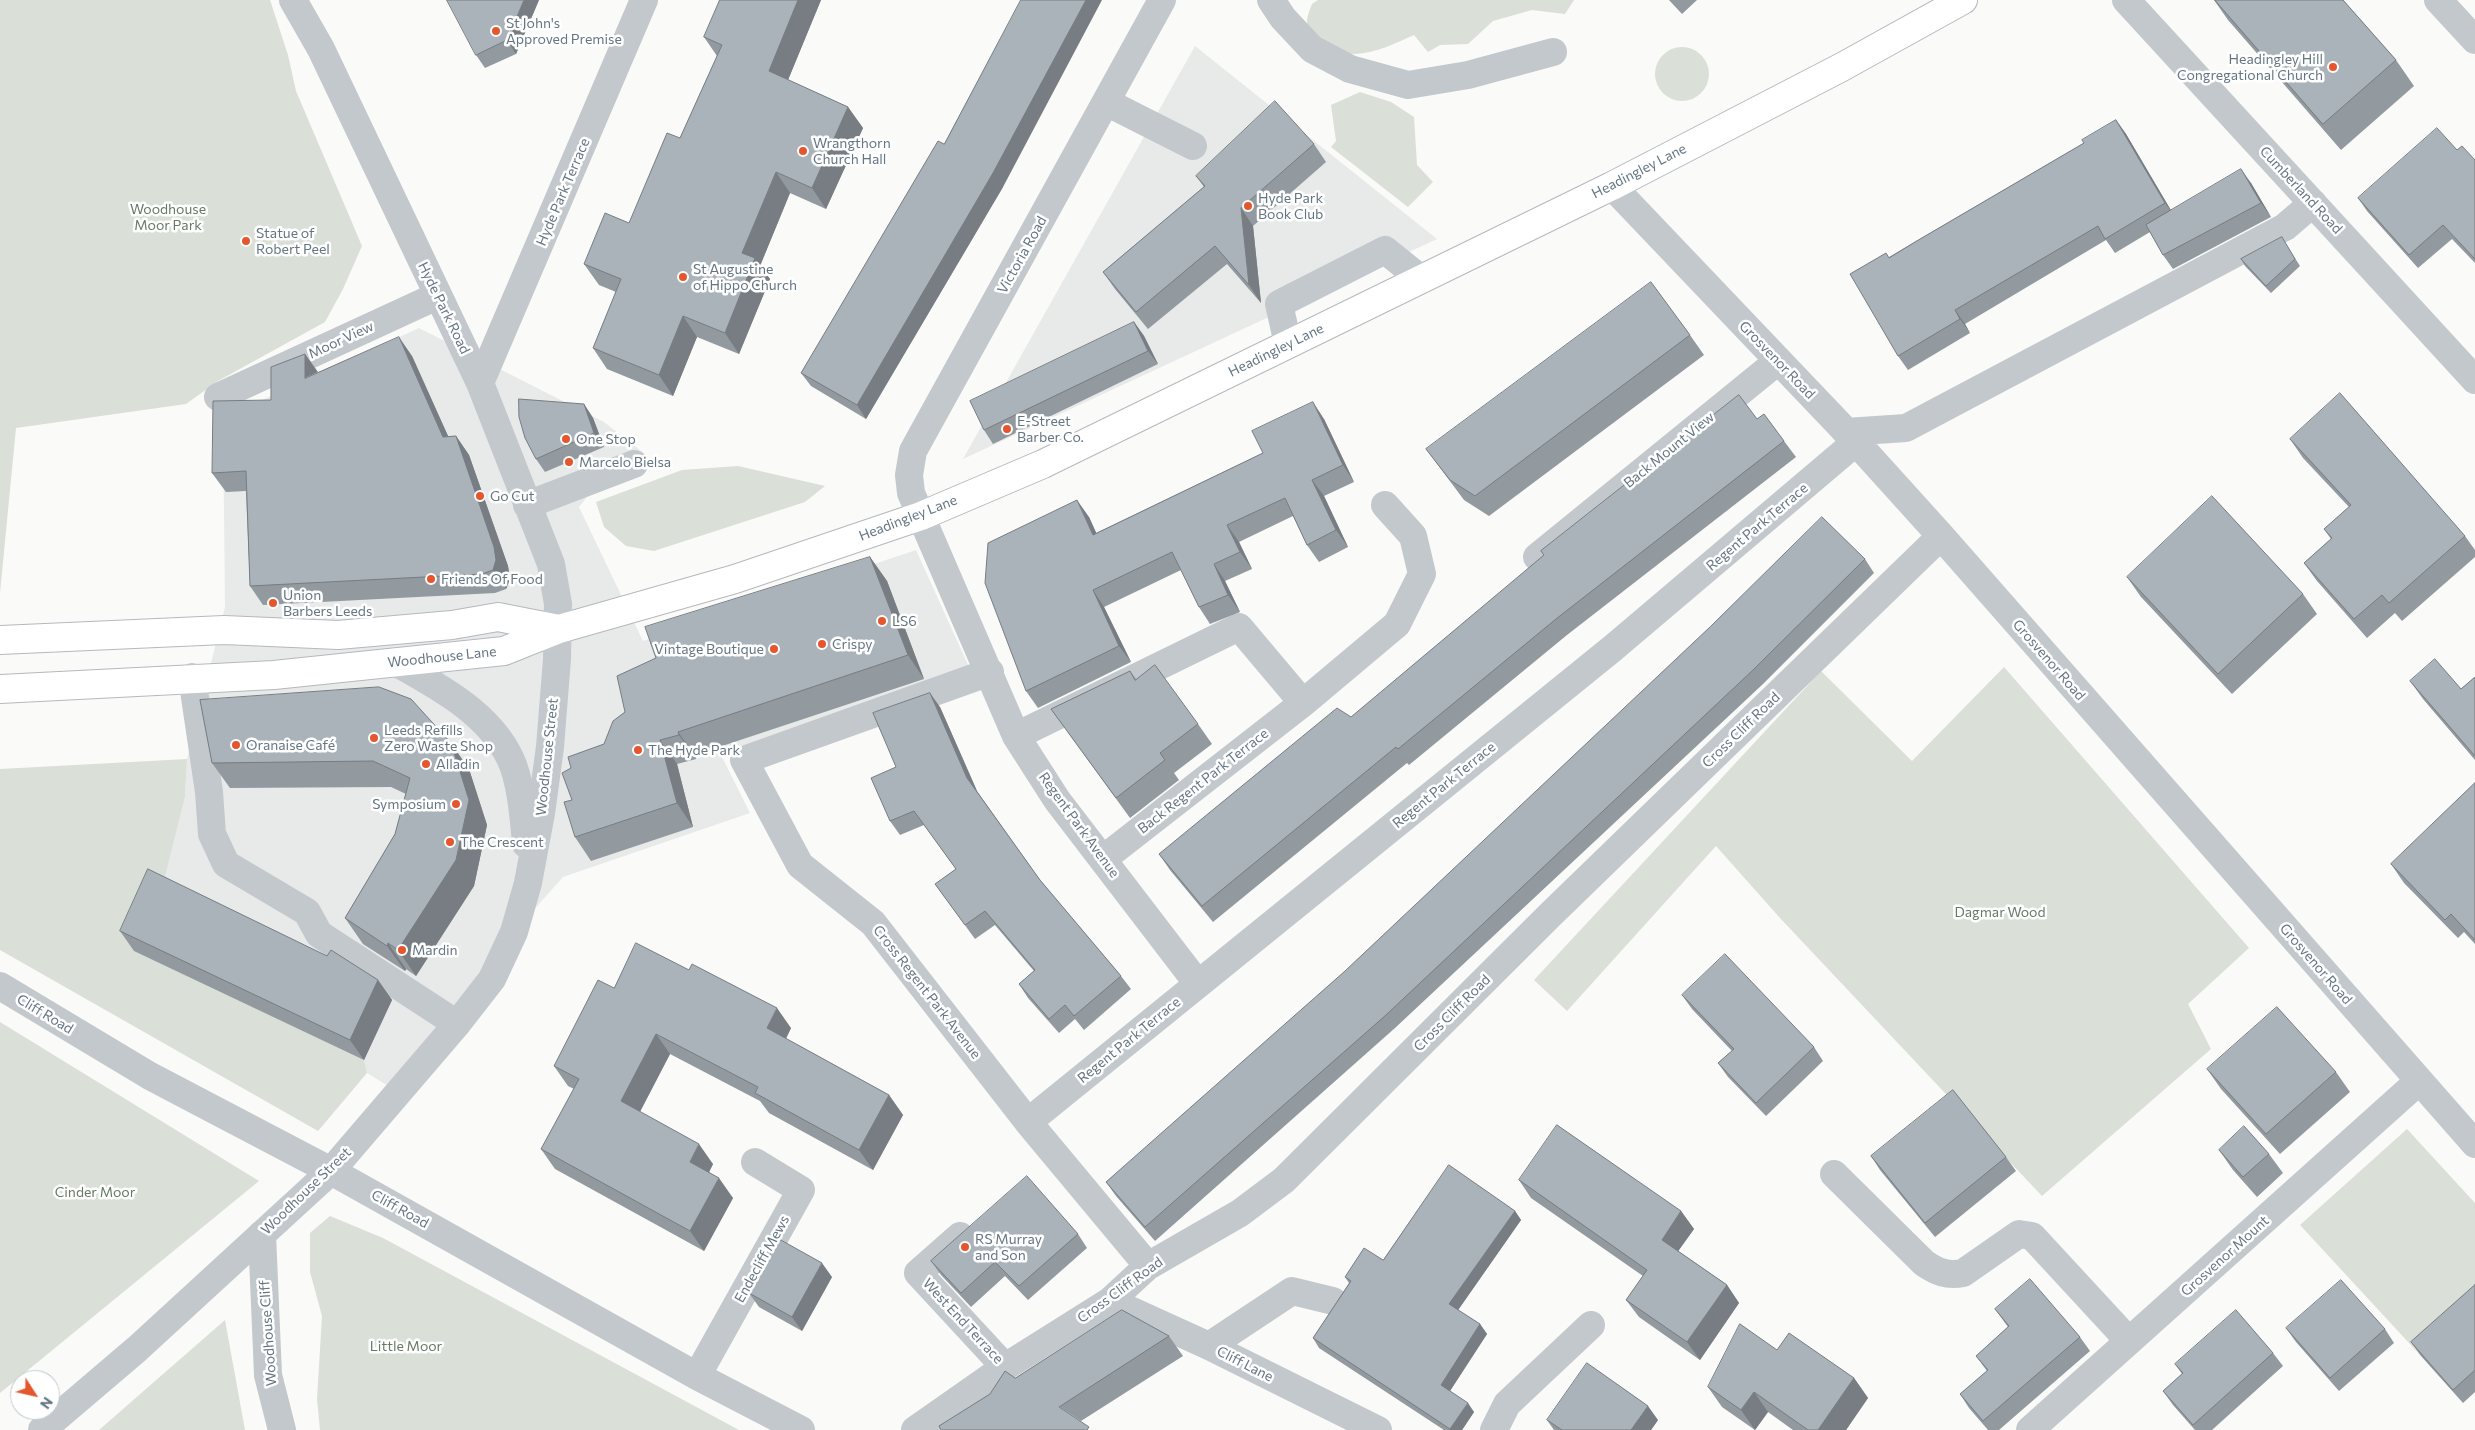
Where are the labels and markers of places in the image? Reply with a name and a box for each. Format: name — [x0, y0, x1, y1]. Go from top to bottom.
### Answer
place label: St John's Approved Premise — [506, 15, 622, 48]
marker: St John's Approved Premise — [490, 25, 502, 37]
place label: Headingley Hill Congregational Church — [2177, 51, 2323, 84]
marker: Headingley Hill Congregational Church — [2327, 61, 2339, 73]
place label: Wrangthorn Church Hall — [813, 135, 891, 168]
marker: Wrangthorn Church Hall — [797, 145, 809, 157]
place label: Hyde Park Book Club — [1258, 190, 1323, 222]
marker: Hyde Park Book Club — [1242, 200, 1254, 212]
place label: Statue of Robert Peel — [256, 225, 330, 258]
marker: Statue of Robert Peel — [240, 235, 252, 247]
place label: St Augustine of Hippo Church — [693, 261, 797, 294]
marker: St Augustine of Hippo Church — [677, 271, 689, 283]
place label: E-Street Barber Co. — [1017, 413, 1084, 446]
marker: E-Street Barber Co. — [1001, 423, 1013, 435]
place label: One Stop — [576, 431, 636, 447]
marker: One Stop — [560, 433, 572, 445]
place label: Marcelo Bielsa — [579, 454, 671, 470]
marker: Marcelo Bielsa — [563, 456, 575, 468]
place label: Go Cut — [490, 488, 534, 504]
marker: Go Cut — [474, 490, 486, 502]
place label: Friends Of Food — [441, 571, 543, 587]
marker: Friends Of Food — [425, 573, 437, 585]
place label: Union Barbers Leeds — [283, 587, 372, 620]
marker: Union Barbers Leeds — [267, 597, 279, 609]
place label: LS6 — [892, 613, 917, 629]
marker: LS6 — [876, 615, 888, 627]
place label: Crispy — [832, 636, 872, 652]
marker: Crispy — [816, 638, 828, 650]
place label: Vintage Boutique — [654, 641, 764, 657]
marker: Vintage Boutique — [768, 643, 780, 655]
place label: Leeds Refills Zero Waste Shop — [384, 722, 493, 754]
marker: Leeds Refills Zero Waste Shop — [368, 732, 380, 744]
place label: Oranaise Café — [246, 737, 335, 753]
marker: Oranaise Café — [230, 739, 242, 751]
place label: The Hyde Park — [648, 742, 740, 758]
marker: The Hyde Park — [632, 744, 644, 756]
place label: Alladin — [436, 756, 480, 772]
marker: Alladin — [420, 758, 432, 770]
place label: Symposium — [372, 796, 446, 812]
marker: Symposium — [450, 798, 462, 810]
place label: The Crescent — [460, 834, 544, 850]
marker: The Crescent — [444, 836, 456, 848]
place label: Mardin — [412, 942, 458, 958]
marker: Mardin — [396, 944, 408, 956]
place label: RS Murray and Son — [975, 1231, 1042, 1264]
marker: RS Murray and Son — [959, 1241, 971, 1253]

